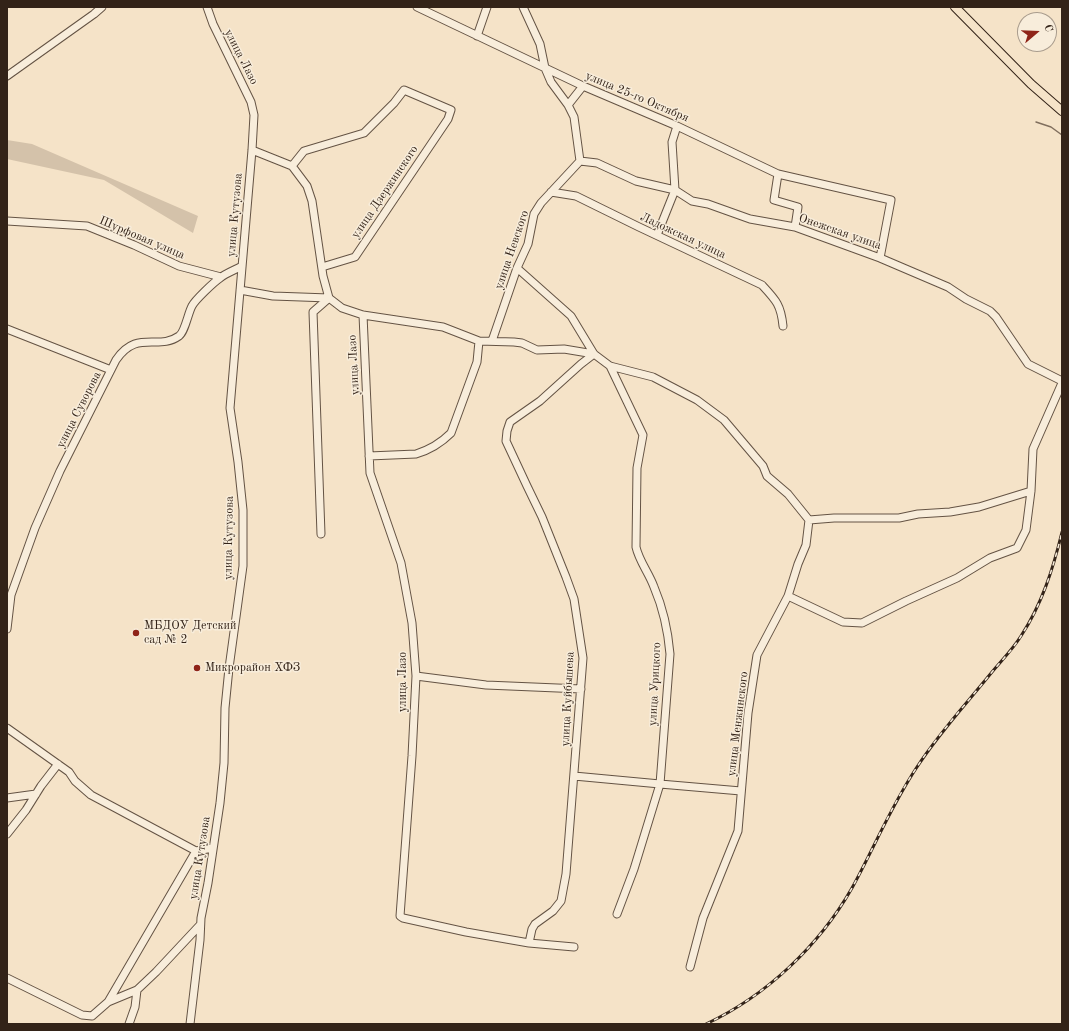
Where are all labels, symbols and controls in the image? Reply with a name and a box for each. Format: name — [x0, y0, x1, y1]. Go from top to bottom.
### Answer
north arrow — [1017, 12, 1057, 52]
text: С — [1041, 23, 1054, 33]
street label: улица Лазо — [221, 27, 261, 87]
street label: улица 25-го Октября — [583, 69, 691, 125]
street label: улица Дзержинского — [348, 143, 422, 241]
street label: улица Кутузова — [224, 173, 246, 257]
street label: улица Невского — [492, 209, 532, 291]
street label: Ладожская улица — [638, 210, 728, 262]
street label: Онежская улица — [797, 211, 883, 253]
street label: Шурфовая улица — [97, 213, 187, 263]
street label: улица Лазо — [345, 334, 363, 396]
street label: улица Суворова — [54, 369, 104, 451]
street label: улица Кутузова — [221, 496, 237, 580]
place label: МБДОУ Детский сад № 2 — [144, 619, 236, 647]
marker: МБДОУ Детский сад № 2 — [131, 628, 141, 638]
street label: улица Урицкого — [646, 642, 664, 726]
street label: улица Куйбышева — [558, 651, 578, 747]
street label: улица Лазо — [396, 652, 410, 712]
place label: Микрорайон ХФЗ — [205, 661, 300, 675]
marker: Микрорайон ХФЗ — [192, 663, 202, 673]
street label: улица Менжинского — [724, 671, 752, 777]
street label: улица Кутузова — [186, 815, 214, 901]

